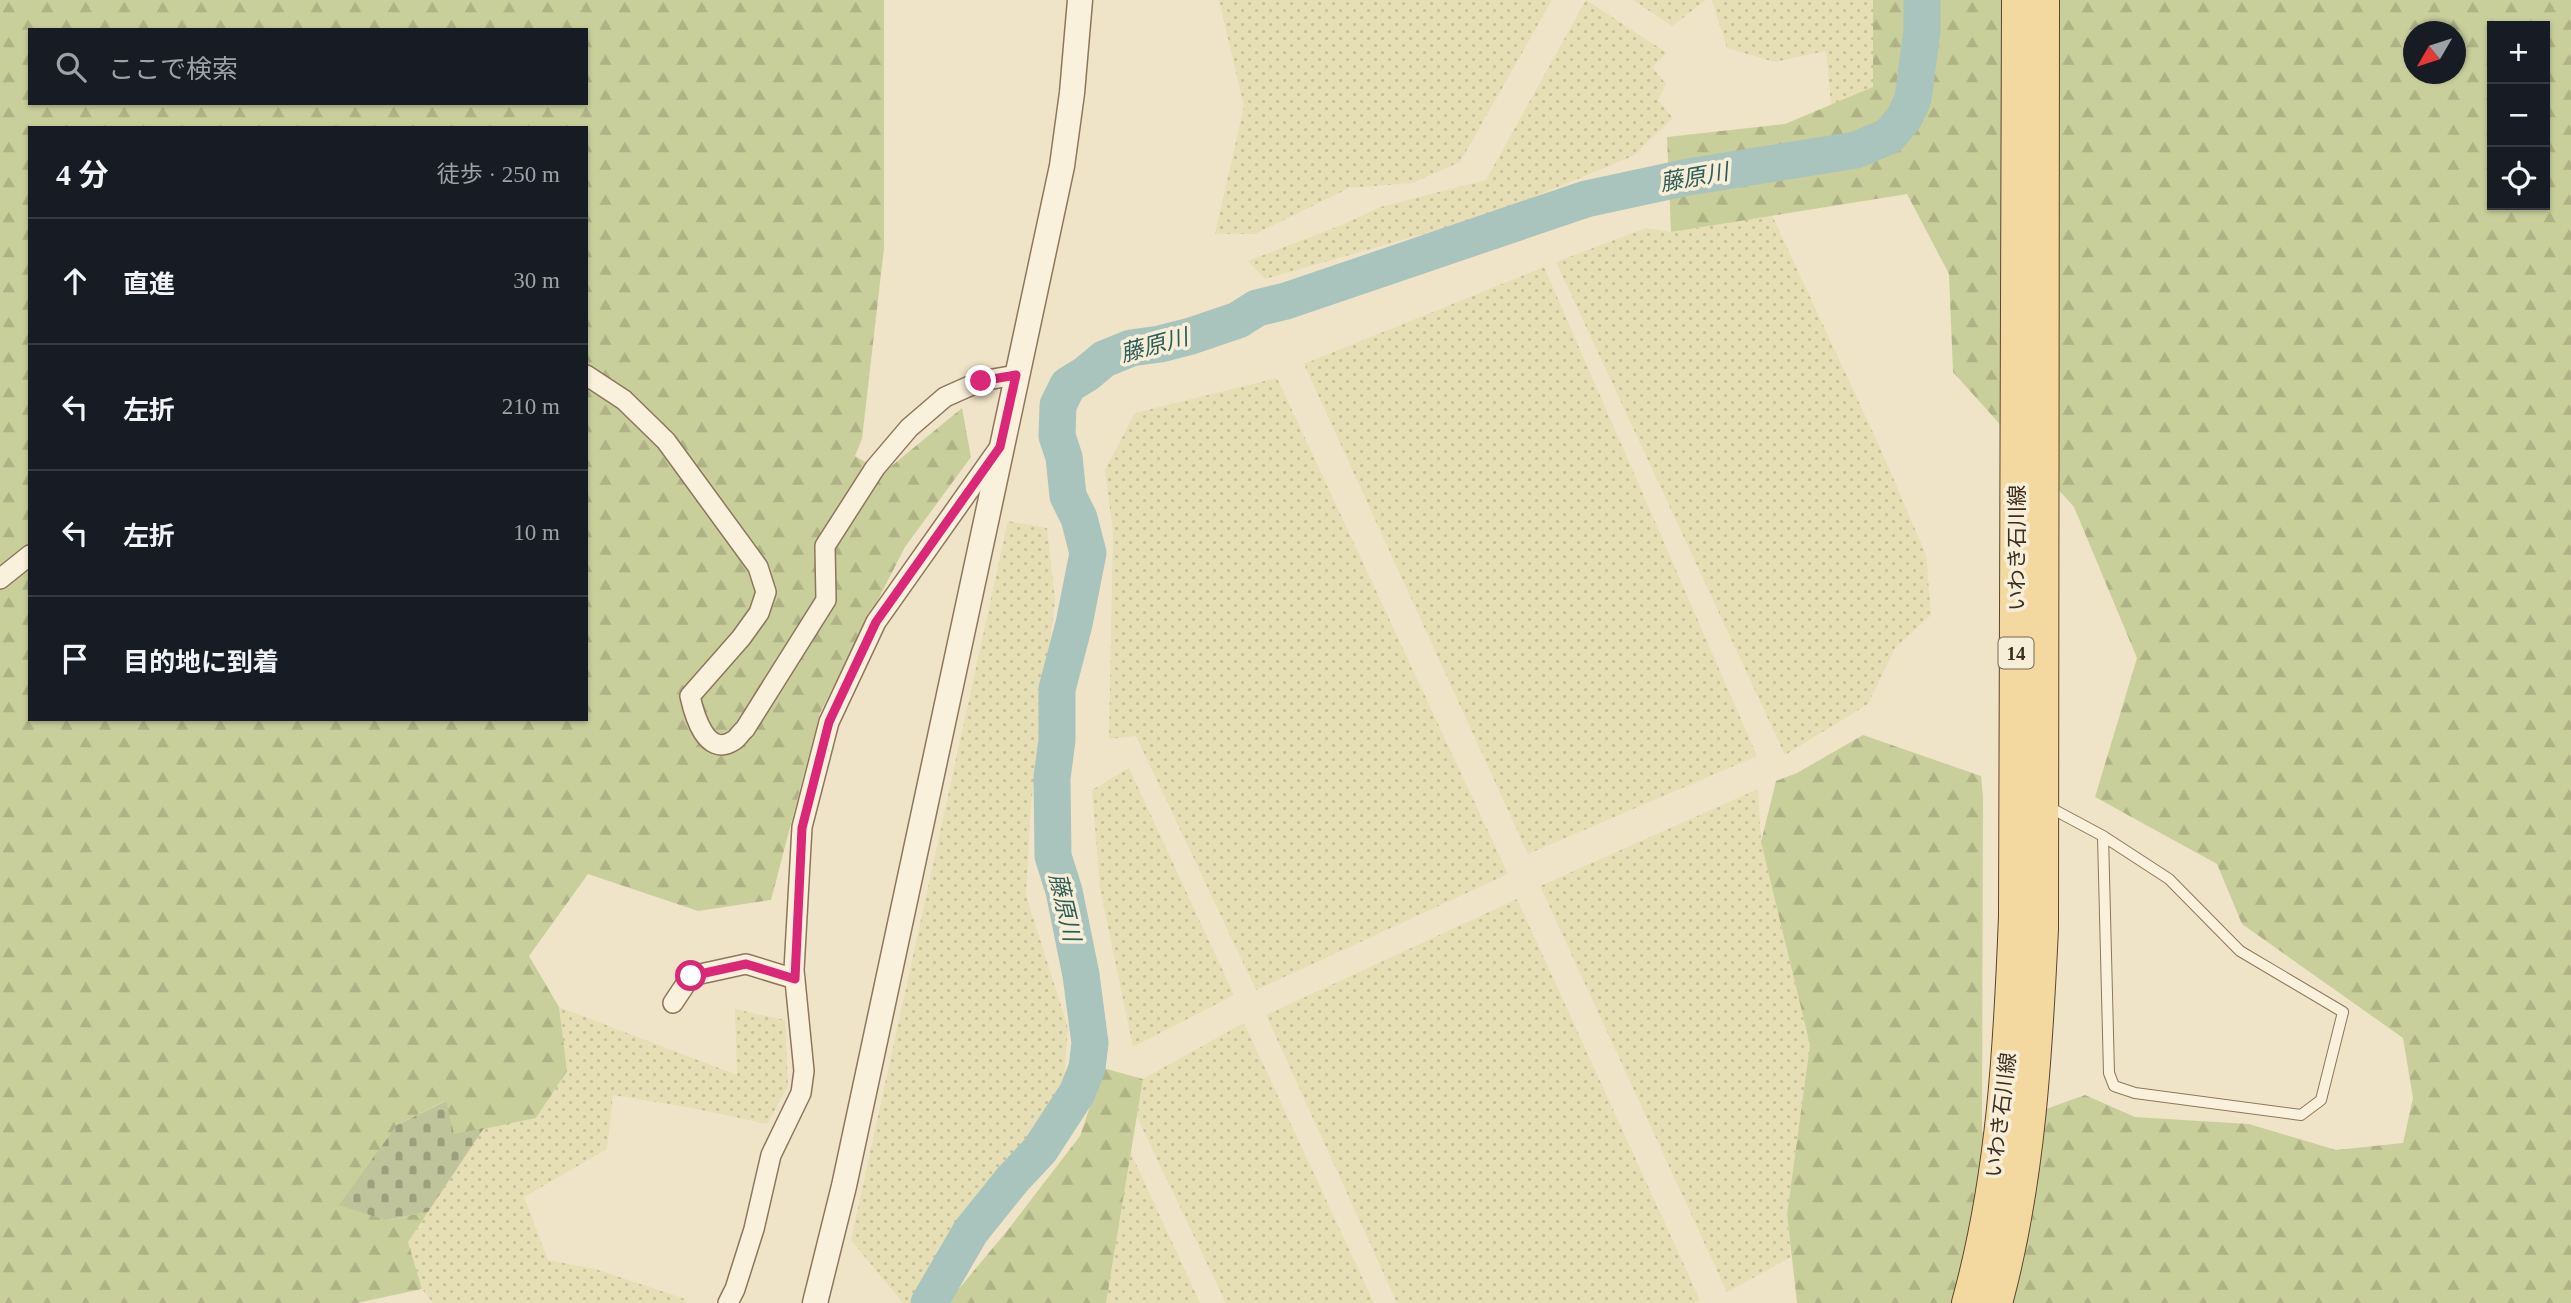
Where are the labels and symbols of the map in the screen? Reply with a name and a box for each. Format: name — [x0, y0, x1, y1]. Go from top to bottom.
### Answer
north arrow — [2403, 21, 2466, 84]
water label: 藤原川 — [1658, 159, 1733, 196]
water label: 藤原川 — [1118, 324, 1194, 366]
route end — [965, 365, 996, 396]
street label: いわき石川線 — [2005, 485, 2029, 611]
road number: 14 — [1998, 638, 2034, 668]
water label: 藤原川 — [1045, 871, 1085, 946]
route start — [675, 960, 706, 991]
street label: いわき石川線 — [1981, 1051, 2021, 1179]

